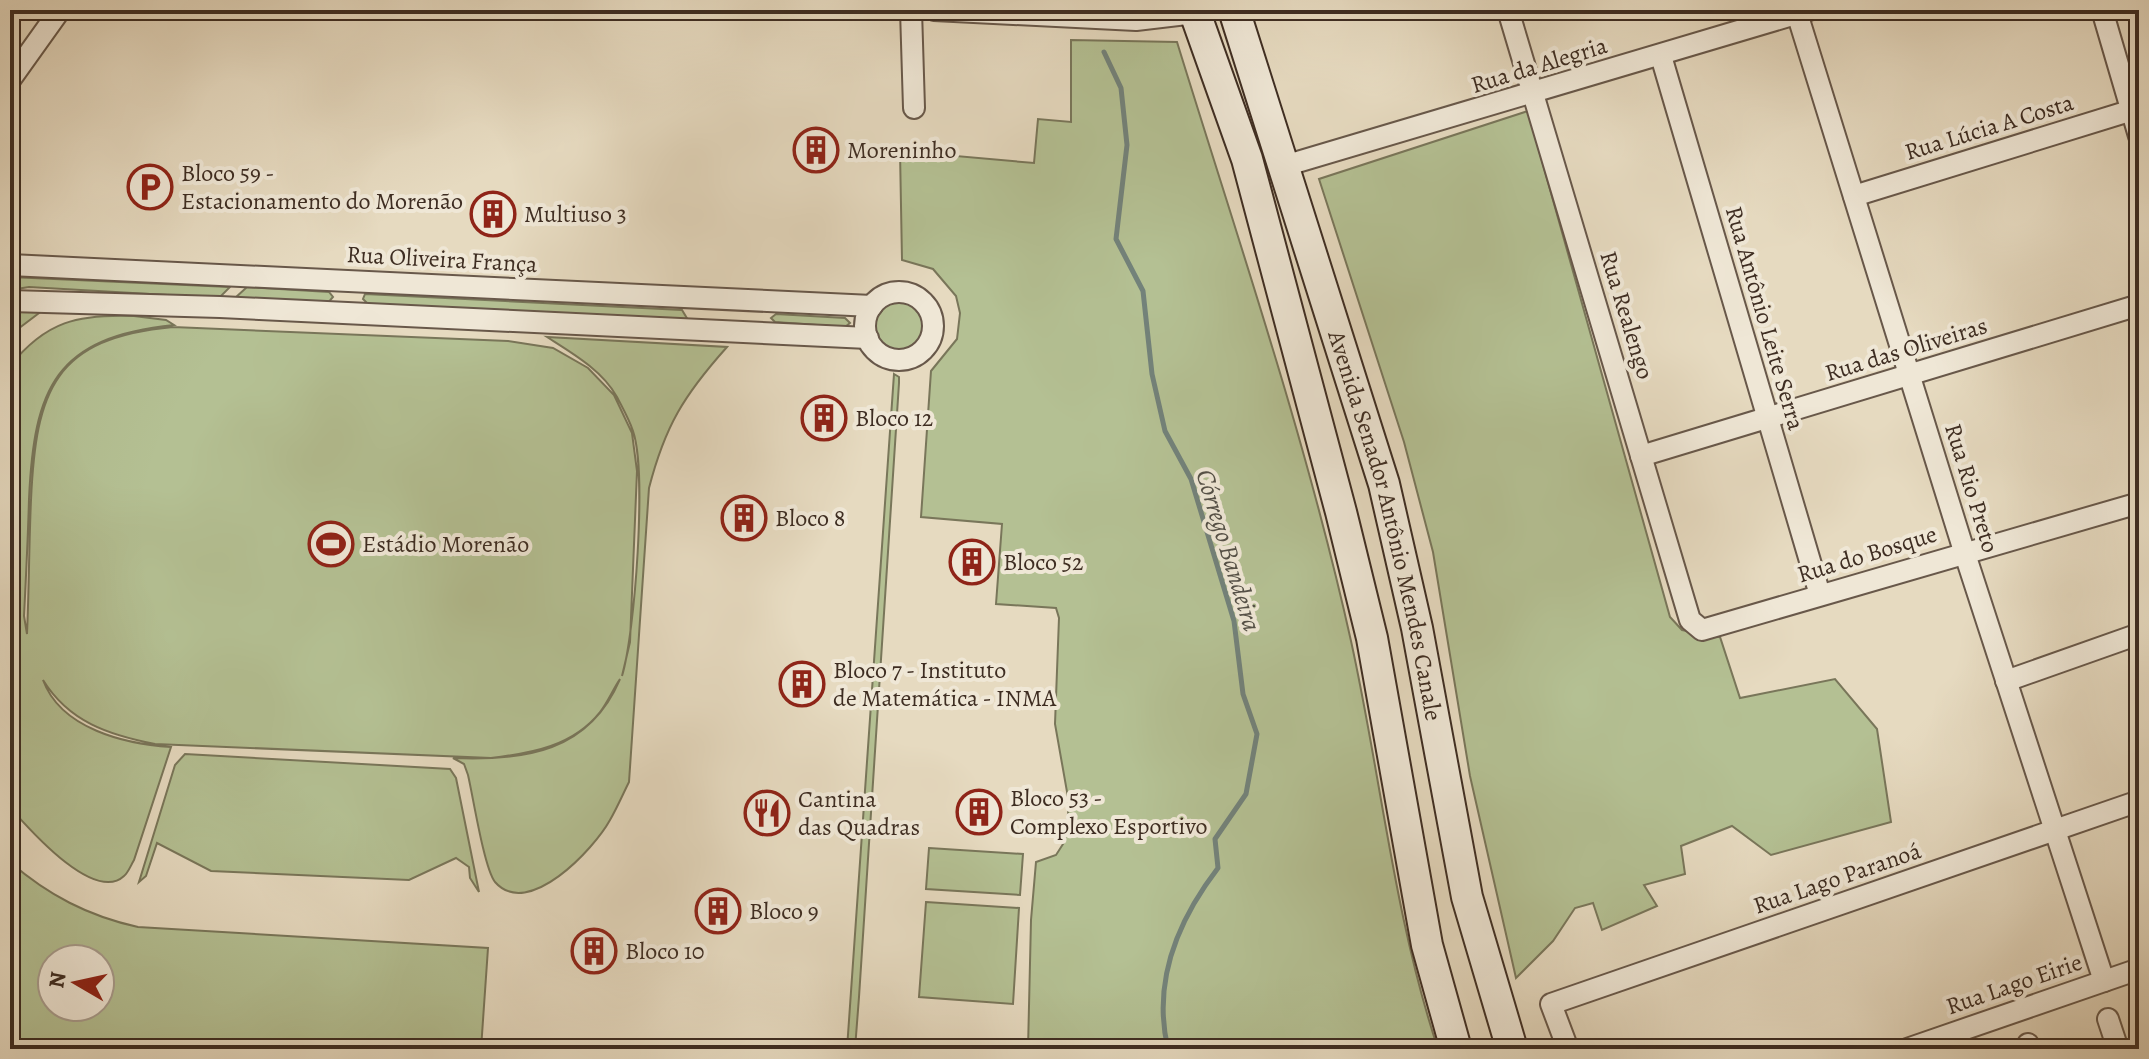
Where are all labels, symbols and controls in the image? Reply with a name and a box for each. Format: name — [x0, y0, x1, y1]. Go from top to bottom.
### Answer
street label: Rua da Alegria — [1467, 29, 1612, 101]
street label: Rua Lúcia A Costa — [1901, 86, 2078, 168]
building icon: Moreninho — [792, 126, 840, 174]
place label: Moreninho — [847, 134, 956, 166]
place label: Bloco 59 - Estacionamento do Morenão — [181, 157, 463, 217]
parking icon: Bloco 59 - Estacionamento do Morenão — [126, 163, 174, 211]
building icon: Multiuso 3 — [469, 190, 517, 238]
place label: Multiuso 3 — [524, 198, 627, 230]
street label: Rua Antônio Leite Serra — [1718, 202, 1813, 434]
street label: Rua Oliveira França — [346, 238, 539, 280]
street label: Rua Realengo — [1592, 247, 1662, 383]
street label: Rua das Oliveiras — [1821, 309, 1991, 389]
street label: Avenida Senador Antônio Mendes Canale — [1320, 326, 1450, 723]
building icon: Bloco 12 — [800, 394, 848, 442]
place label: Bloco 12 — [855, 402, 933, 434]
street label: Rua Rio Preto — [1937, 420, 2007, 556]
water label: Córrego Bandeira — [1187, 465, 1270, 635]
building icon: Bloco 8 — [720, 494, 768, 542]
place label: Bloco 8 — [775, 502, 845, 534]
street label: Rua do Bosque — [1793, 518, 1941, 590]
sports icon: Estádio Morenão — [307, 520, 355, 568]
place label: Estádio Morenão — [362, 528, 529, 560]
building icon: Bloco 52 — [948, 538, 996, 586]
place label: Bloco 52 — [1003, 546, 1083, 578]
place label: Bloco 7 - Instituto de Matemática - INMA — [833, 654, 1057, 714]
building icon: Bloco 7 - Instituto de Matemática - INMA — [778, 660, 826, 708]
place label: Bloco 53 - Complexo Esportivo — [1010, 782, 1208, 842]
place label: Cantina das Quadras — [798, 783, 920, 843]
building icon: Bloco 53 - Complexo Esportivo — [955, 788, 1003, 836]
restaurant icon: Cantina das Quadras — [743, 789, 791, 837]
street label: Rua Lago Paranoá — [1749, 834, 1926, 922]
building icon: Bloco 9 — [694, 887, 742, 935]
place label: Bloco 9 — [749, 895, 819, 927]
building icon: Bloco 10 — [570, 927, 618, 975]
place label: Bloco 10 — [625, 935, 705, 967]
north arrow — [36, 943, 116, 1023]
street label: Rua Lago Eirie — [1942, 946, 2086, 1022]
text: N — [41, 970, 73, 990]

